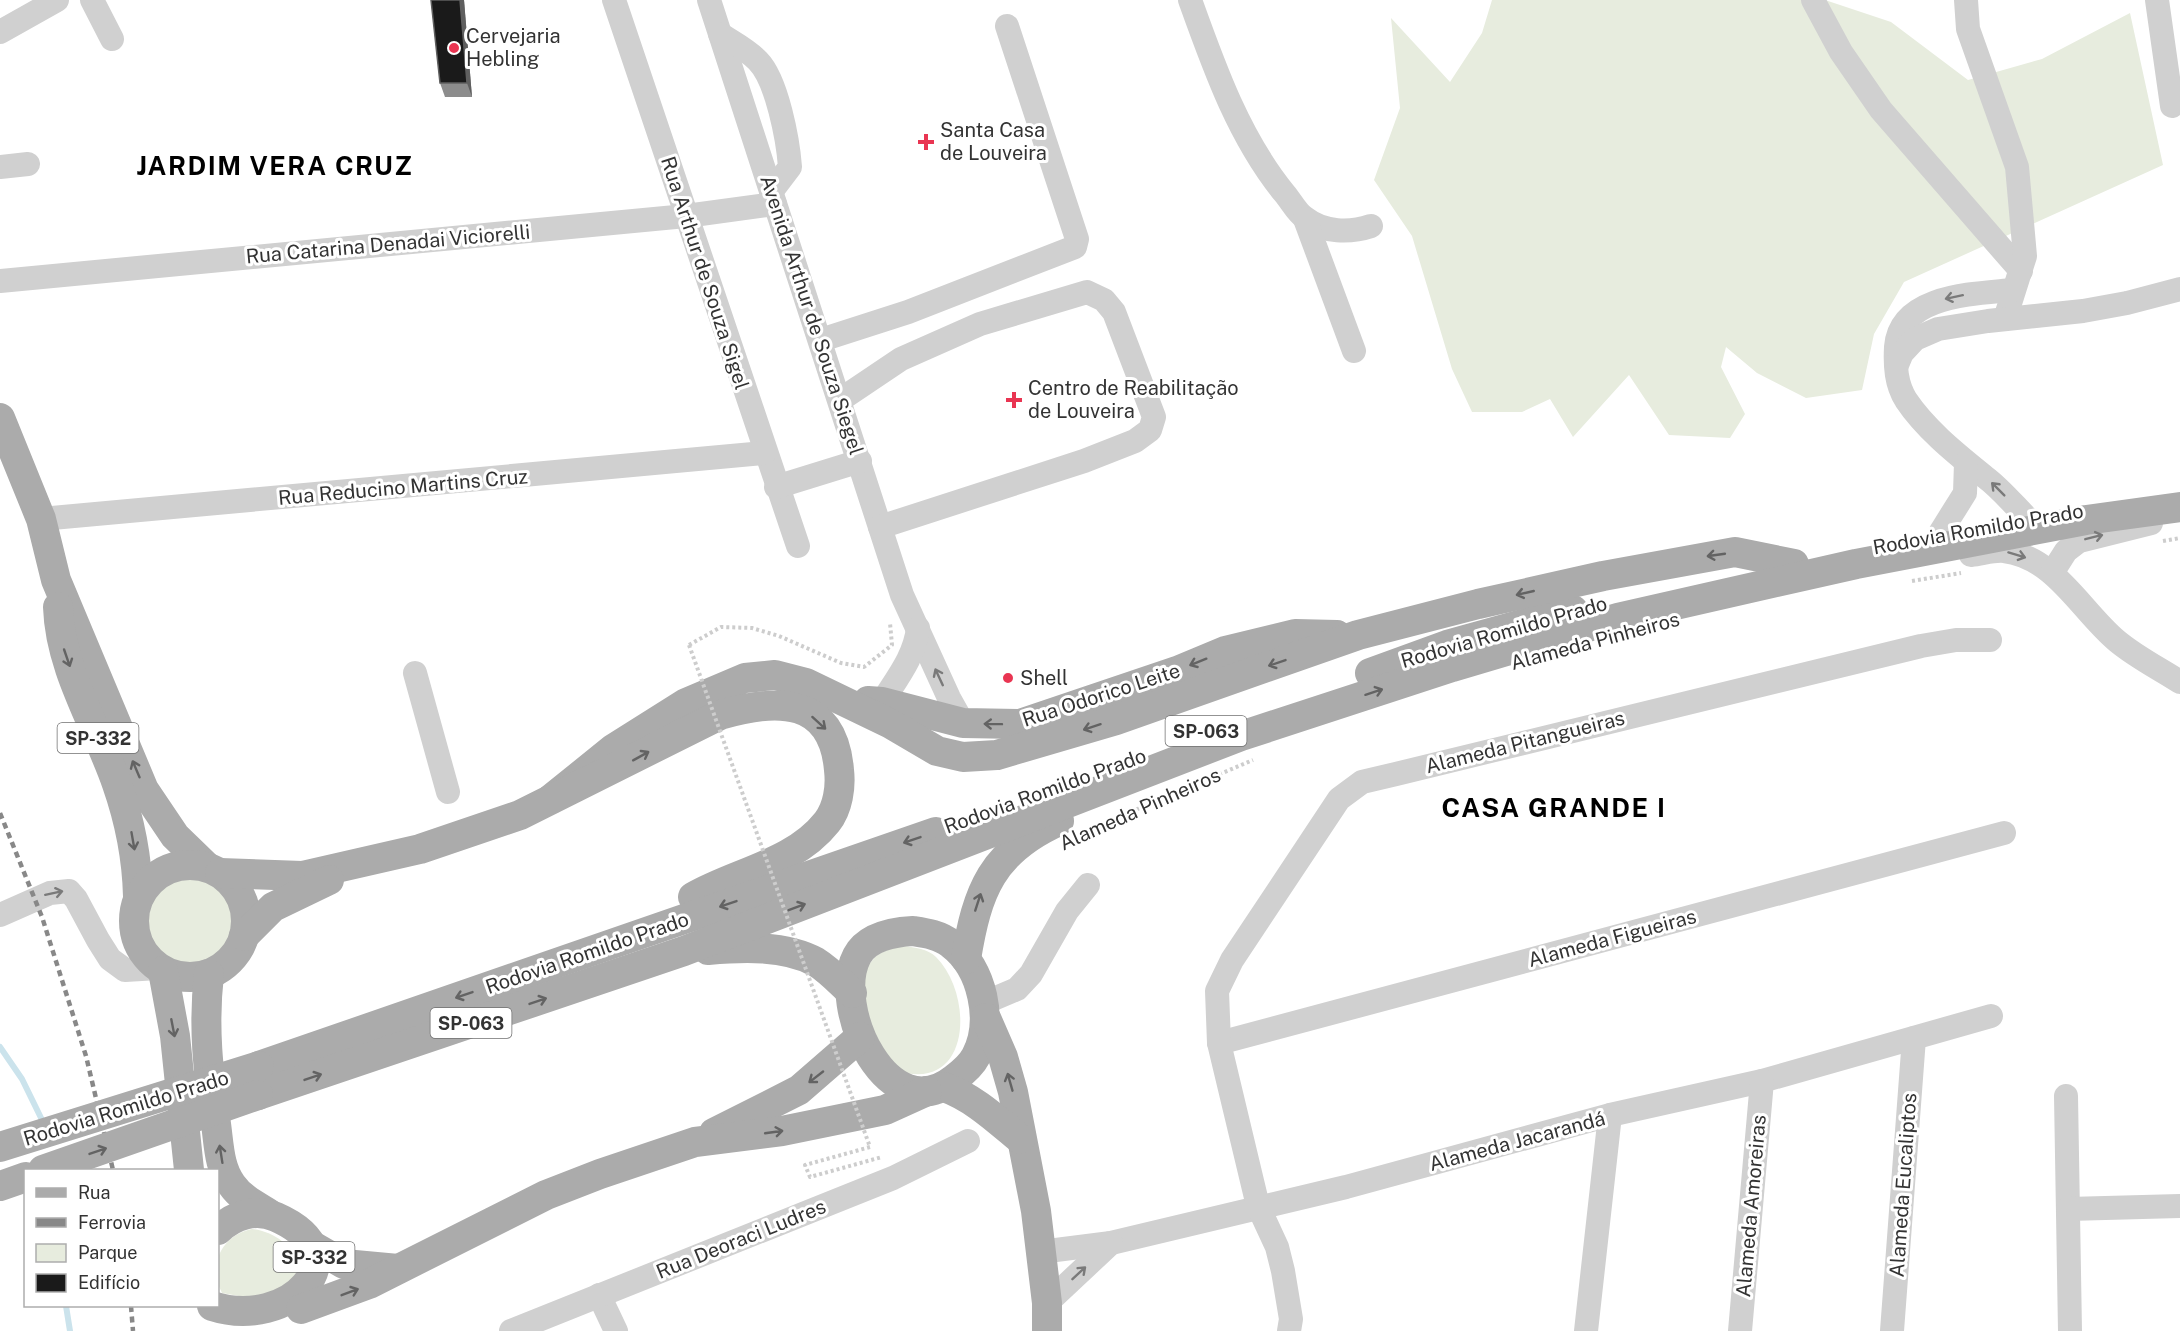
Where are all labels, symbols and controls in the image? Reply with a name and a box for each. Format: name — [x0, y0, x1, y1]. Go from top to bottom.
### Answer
place label: Cervejaria Hebling — [466, 24, 561, 71]
marker: Cervejaria Hebling — [447, 41, 461, 55]
place label: Santa Casa de Louveira — [940, 118, 1047, 165]
marker: Santa Casa de Louveira — [917, 133, 935, 151]
district label: JARDIM VERA CRUZ — [137, 150, 413, 181]
street label: Rua Arthur de Souza Sigel — [656, 153, 754, 393]
street label: Avenida Arthur de Souza Siegel — [755, 172, 869, 458]
street label: Rua Catarina Denadai Viciorelli — [245, 220, 531, 268]
one-way arrow — [1945, 292, 1965, 303]
place label: Centro de Reabilitação de Louveira — [1028, 376, 1239, 423]
marker: Centro de Reabilitação de Louveira — [1005, 391, 1023, 409]
street label: Rua Reducino Martins Cruz — [277, 464, 529, 510]
one-way arrow — [1991, 482, 2006, 497]
street label: Rodovia Romildo Prado — [1871, 499, 2085, 559]
one-way arrow — [2084, 531, 2103, 542]
one-way arrow — [1706, 549, 1726, 560]
one-way arrow — [2008, 550, 2027, 561]
one-way arrow — [1515, 588, 1534, 600]
street label: Rodovia Romildo Prado — [1398, 591, 1610, 673]
street label: Alameda Pinheiros — [1508, 607, 1682, 675]
one-way arrow — [62, 648, 73, 667]
one-way arrow — [1190, 657, 1208, 668]
street label: Rua Odorico Leite — [1019, 658, 1183, 732]
one-way arrow — [1268, 659, 1286, 670]
place label: Shell — [1020, 666, 1068, 690]
one-way arrow — [932, 668, 944, 686]
marker: Shell — [1001, 671, 1015, 685]
one-way arrow — [1364, 686, 1383, 697]
street label: Alameda Pitangueiras — [1423, 706, 1627, 778]
one-way arrow — [811, 716, 826, 730]
road number: SP-063 — [1166, 716, 1246, 746]
one-way arrow — [983, 719, 1003, 730]
one-way arrow — [1083, 722, 1102, 733]
road number: SP-332 — [57, 723, 138, 753]
street label: Rodovia Romildo Prado — [941, 743, 1149, 839]
one-way arrow — [632, 750, 649, 762]
one-way arrow — [130, 761, 141, 779]
street label: Alameda Pinheiros — [1056, 763, 1224, 855]
district label: CASA GRANDE I — [1442, 792, 1666, 823]
one-way arrow — [128, 831, 139, 850]
one-way arrow — [903, 835, 922, 846]
one-way arrow — [44, 887, 63, 898]
one-way arrow — [973, 893, 984, 912]
one-way arrow — [719, 899, 738, 910]
one-way arrow — [788, 901, 806, 912]
street label: Alameda Figueiras — [1525, 904, 1699, 972]
street label: Rodovia Romildo Prado — [482, 907, 692, 999]
one-way arrow — [455, 990, 474, 1001]
one-way arrow — [528, 994, 547, 1005]
road number: SP-063 — [430, 1008, 512, 1038]
one-way arrow — [168, 1018, 179, 1037]
street label: Rodovia Romildo Prado — [20, 1065, 232, 1151]
one-way arrow — [304, 1070, 322, 1081]
one-way arrow — [809, 1070, 825, 1083]
one-way arrow — [1004, 1073, 1015, 1092]
street label: Alameda Eucaliptos — [1885, 1092, 1921, 1278]
street label: Alameda Jacarandá — [1426, 1106, 1608, 1176]
street label: Alameda Amoreiras — [1731, 1114, 1771, 1298]
one-way arrow — [764, 1127, 784, 1138]
one-way arrow — [89, 1145, 107, 1156]
one-way arrow — [215, 1145, 226, 1165]
legend — [24, 1169, 219, 1307]
text: Rua — [78, 1182, 110, 1203]
street label: Rua Deoraci Ludres — [653, 1194, 829, 1284]
text: Ferrovia — [78, 1212, 146, 1233]
text: Parque — [78, 1242, 138, 1263]
road number: SP-332 — [274, 1242, 354, 1272]
one-way arrow — [1071, 1266, 1086, 1280]
text: Edifício — [78, 1272, 140, 1293]
one-way arrow — [340, 1285, 359, 1296]

